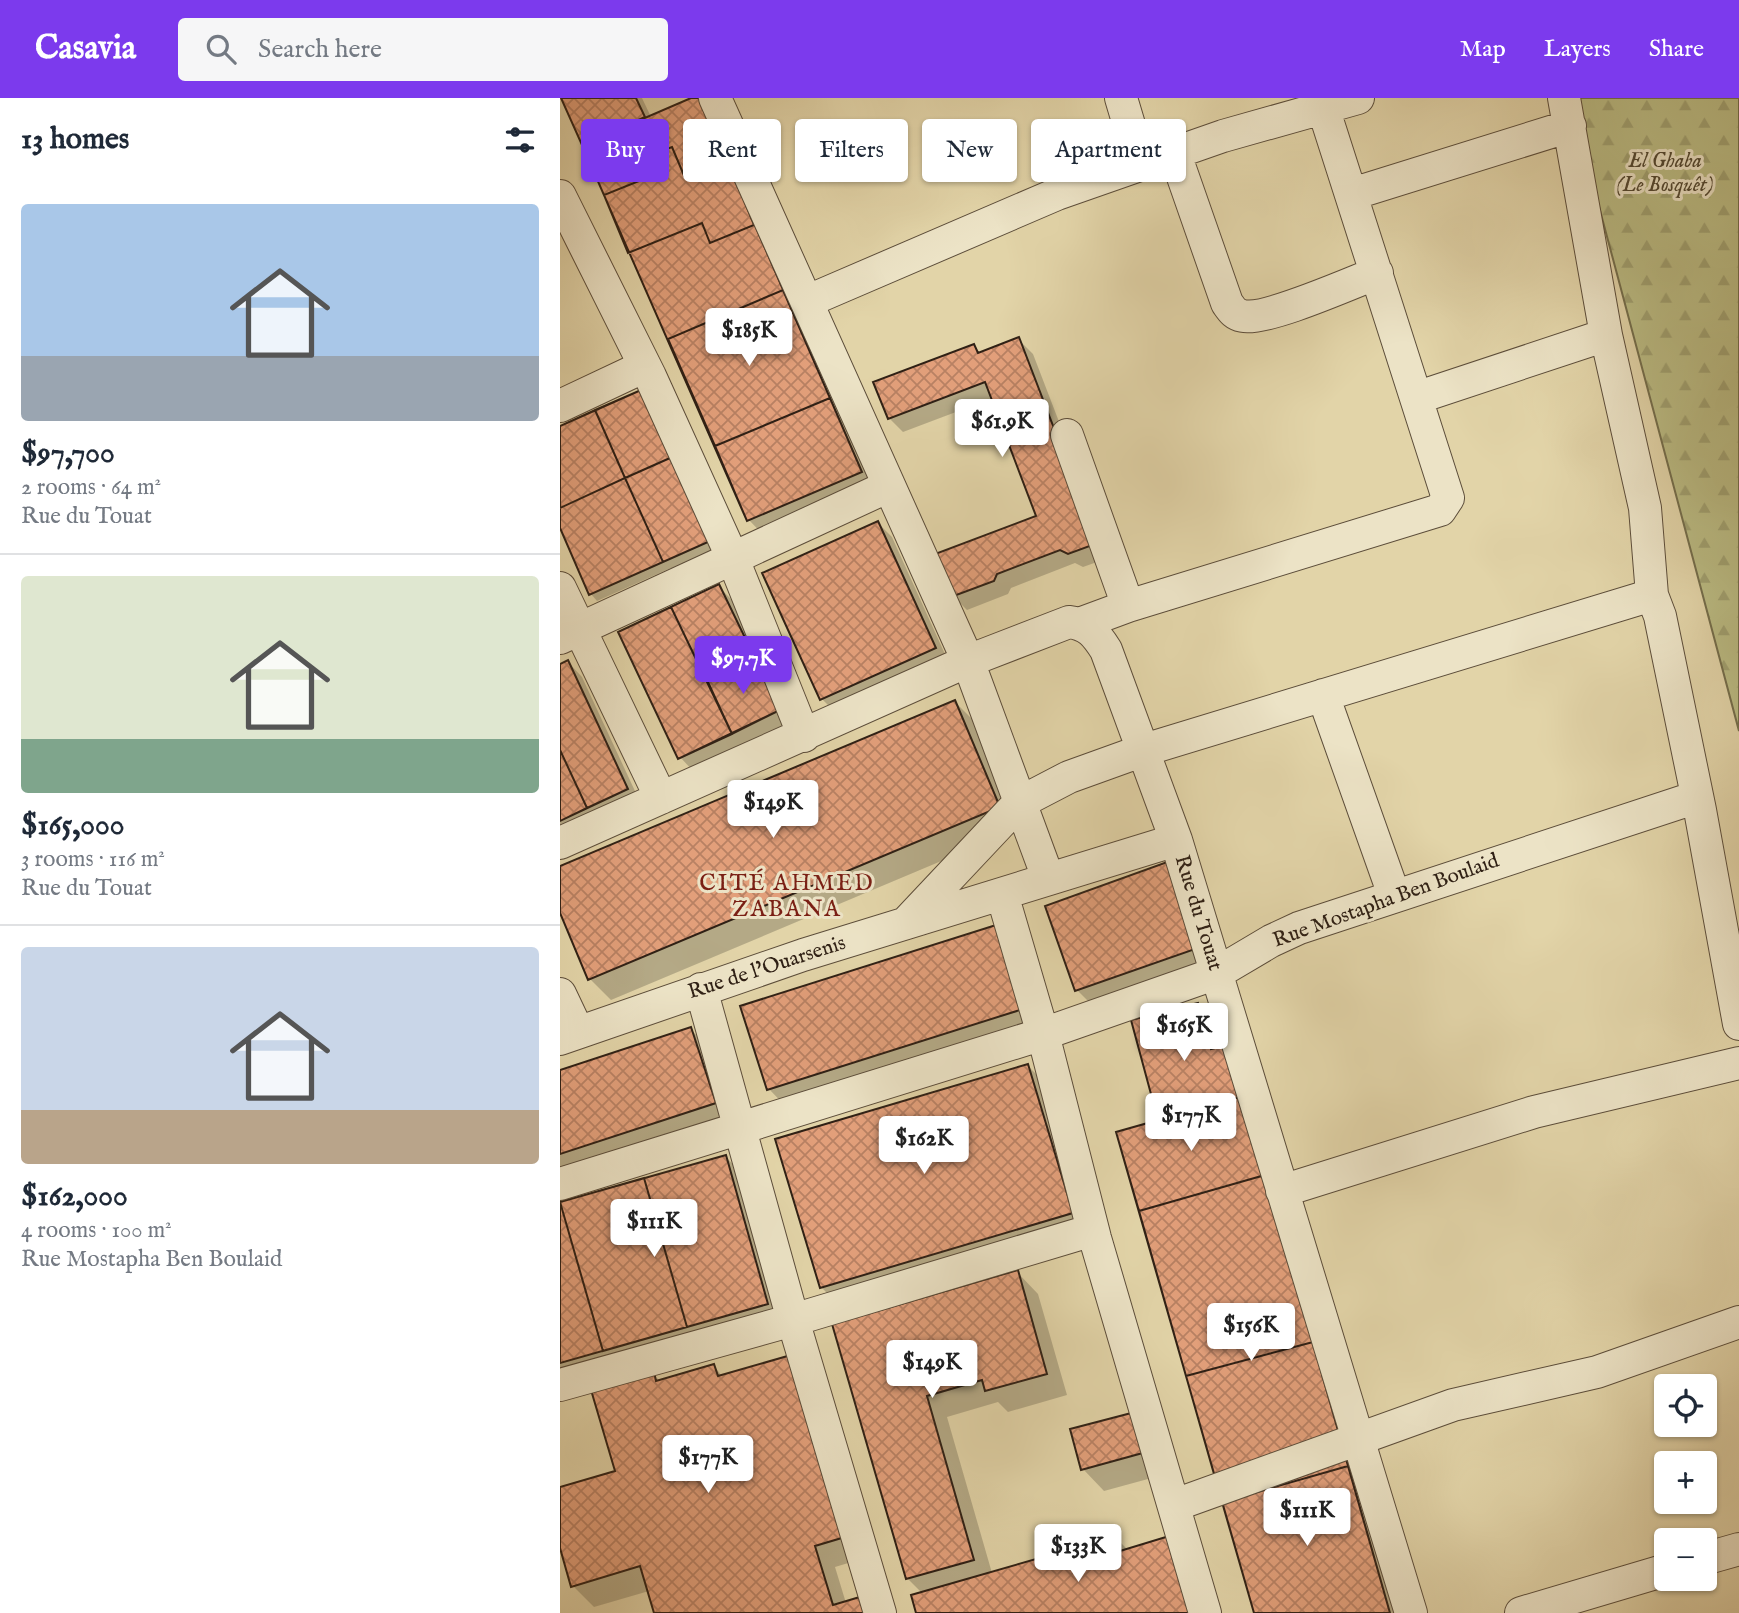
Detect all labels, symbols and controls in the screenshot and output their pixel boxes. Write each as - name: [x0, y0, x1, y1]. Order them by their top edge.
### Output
- search box: [178, 18, 668, 81]
- text: Casavia: [35, 28, 136, 70]
- icon: search: [202, 30, 240, 68]
- text: Search here: [258, 33, 382, 66]
- text: Map: [1460, 34, 1506, 65]
- text: Layers: [1544, 34, 1611, 65]
- text: Share: [1649, 34, 1704, 65]
- chip: Buy: [581, 119, 669, 182]
- chip: Rent: [683, 119, 781, 182]
- chip: Filters: [795, 119, 908, 182]
- chip: New: [922, 119, 1017, 182]
- chip: Apartment: [1031, 119, 1186, 182]
- text: 13 homes: [21, 121, 129, 159]
- icon: filters: [501, 121, 539, 159]
- park label: El Ghaba (Le Bosquêt): [1617, 148, 1713, 199]
- icon: home: [217, 250, 343, 376]
- pin: $185K: [700, 308, 798, 368]
- text: $185K: [721, 316, 777, 345]
- pin: $61.9K: [945, 400, 1059, 459]
- text: $61.9K: [971, 407, 1033, 436]
- text: $97,700: [21, 435, 115, 473]
- text: 2 rooms · 64 m²: [21, 473, 161, 502]
- text: Rue du Touat: [21, 502, 152, 531]
- icon: home: [217, 622, 343, 748]
- pin: $97.7K: [686, 636, 800, 696]
- text: $97.7K: [711, 644, 775, 673]
- pin: $149K: [724, 780, 822, 840]
- text: $149K: [743, 788, 803, 817]
- text: $165,000: [21, 807, 125, 845]
- text: 3 rooms · 116 m²: [21, 845, 165, 874]
- street label: Rue Mostapha Ben Boulaid: [1269, 847, 1503, 954]
- street label: Rue du Touat: [1168, 852, 1228, 974]
- district label: CITÉ AHMED ZABANA: [699, 868, 875, 924]
- text: Rue du Touat: [21, 874, 152, 903]
- street label: Rue de l'Ouarsenis: [685, 930, 849, 1006]
- icon: home: [217, 993, 343, 1119]
- pin: $165K: [1135, 1004, 1233, 1063]
- text: $165K: [1156, 1011, 1212, 1040]
- pin: $177K: [1142, 1094, 1240, 1153]
- text: $177K: [1161, 1101, 1221, 1130]
- pin: $162K: [875, 1116, 973, 1176]
- text: $162K: [895, 1124, 953, 1153]
- text: $162,000: [21, 1178, 128, 1216]
- pin: $111K: [605, 1200, 703, 1259]
- text: $111K: [626, 1207, 682, 1236]
- text: 4 rooms · 100 m²: [21, 1216, 172, 1245]
- text: Rue Mostapha Ben Boulaid: [21, 1245, 282, 1274]
- pin: $156K: [1202, 1304, 1300, 1363]
- text: $156K: [1223, 1311, 1279, 1340]
- pin: $149K: [883, 1340, 981, 1400]
- text: $149K: [902, 1348, 962, 1377]
- map controls: [1654, 1374, 1717, 1591]
- button: locate: [1654, 1374, 1717, 1437]
- pin: $177K: [659, 1436, 757, 1495]
- text: $177K: [678, 1443, 738, 1472]
- button: +: [1654, 1451, 1717, 1514]
- pin: $111K: [1258, 1488, 1356, 1548]
- text: $111K: [1279, 1496, 1335, 1525]
- pin: $133K: [1029, 1524, 1127, 1584]
- button: −: [1654, 1528, 1717, 1591]
- text: $133K: [1050, 1532, 1106, 1561]

